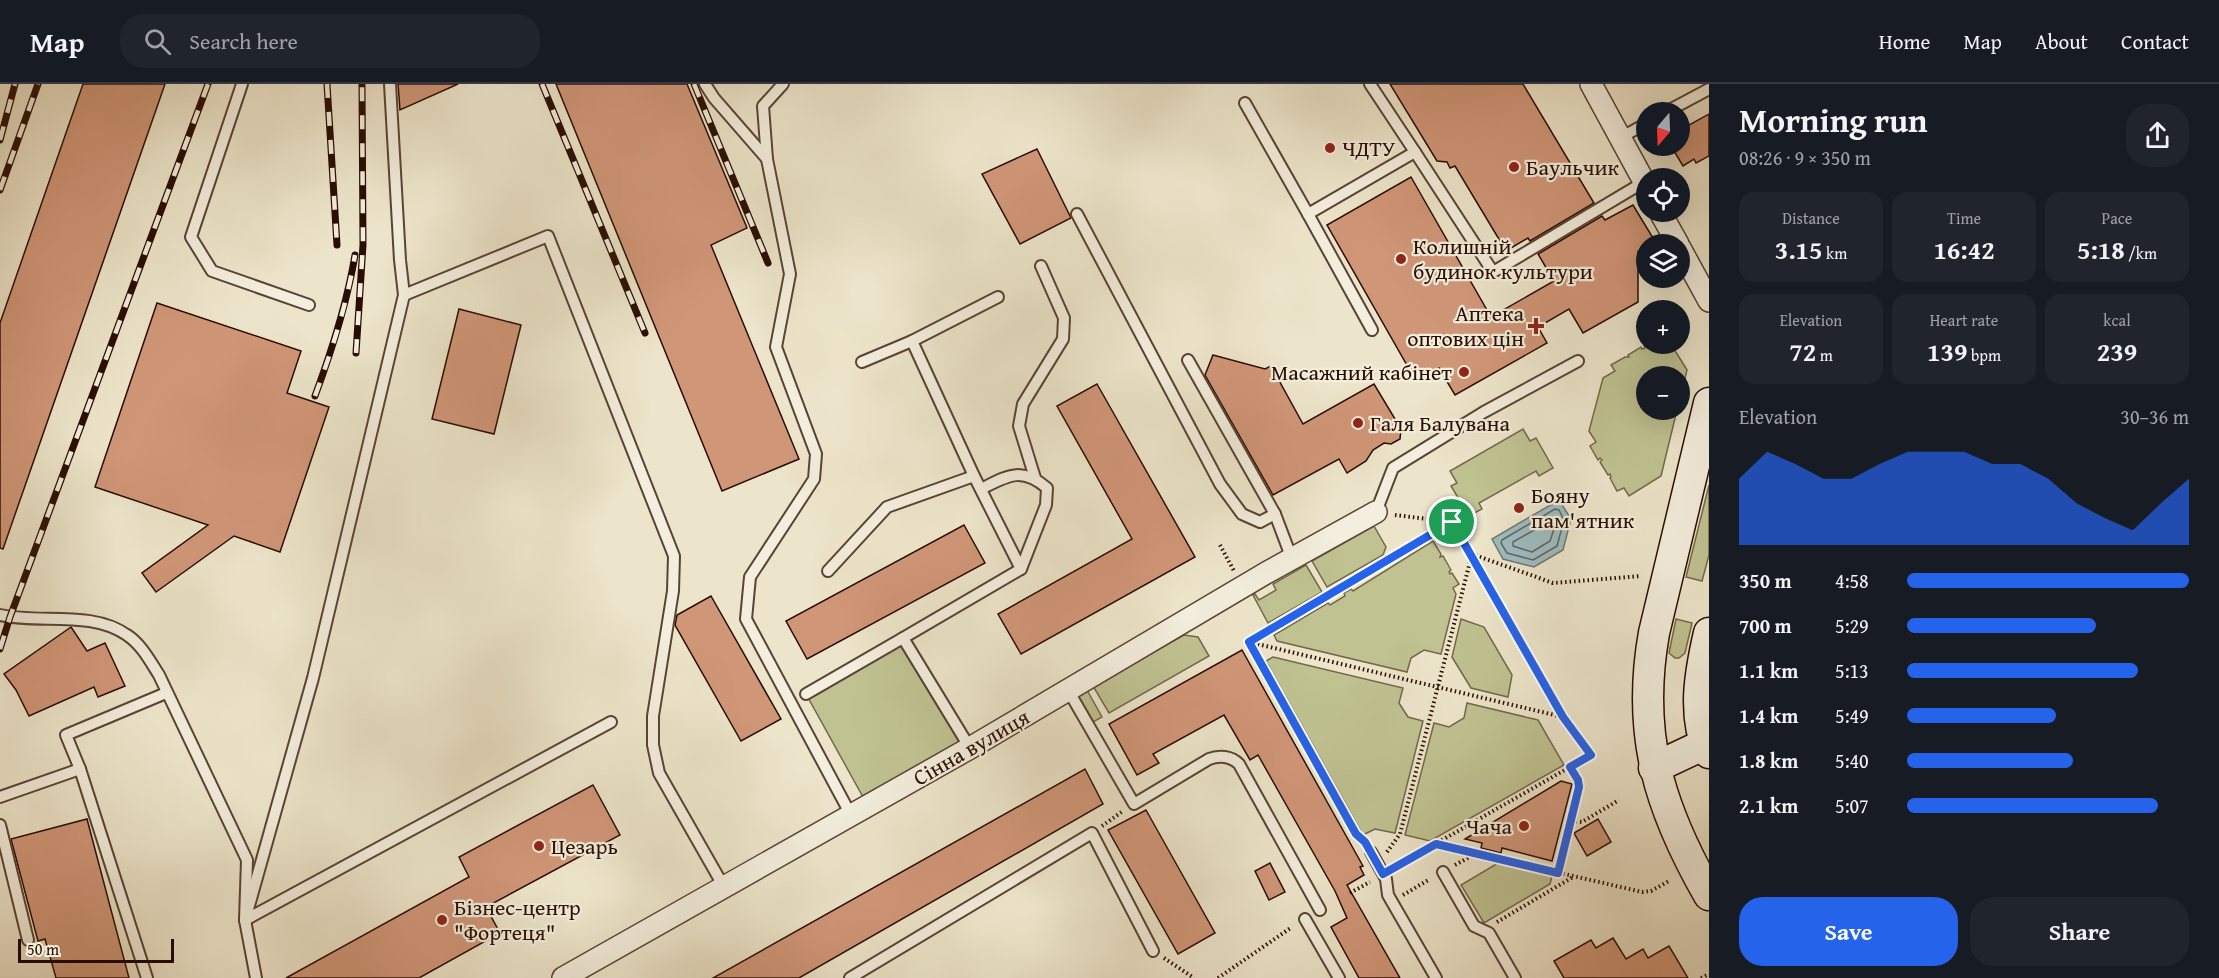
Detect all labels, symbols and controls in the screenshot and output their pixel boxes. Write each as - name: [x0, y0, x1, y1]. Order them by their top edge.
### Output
- search box: [120, 14, 540, 68]
- text: Map: [30, 21, 84, 62]
- icon: search: [141, 25, 174, 58]
- text: Search here: [189, 25, 298, 57]
- text: Home: [1879, 26, 1930, 57]
- text: Map: [1963, 26, 2002, 57]
- text: About: [2035, 26, 2088, 57]
- text: Contact: [2121, 26, 2189, 57]
- text: Morning run: [1739, 96, 1928, 144]
- north arrow: [1636, 102, 1690, 156]
- map controls: [1636, 102, 1690, 420]
- button: share: [2126, 104, 2189, 167]
- place label: ЧДТУ: [1342, 132, 1396, 164]
- marker: ЧДТУ: [1323, 141, 1337, 155]
- text: 08:26 · 9 × 350 m: [1739, 143, 1871, 172]
- place label: Баульчик: [1526, 151, 1620, 183]
- marker: Баульчик: [1507, 160, 1521, 174]
- button: locate: [1636, 168, 1690, 222]
- text: Distance: [1782, 206, 1840, 230]
- text: Time: [1947, 206, 1981, 230]
- text: Pace: [2102, 206, 2132, 230]
- place label: Колишній будинок культури: [1413, 230, 1593, 287]
- text: 3.15: [1775, 230, 1823, 269]
- text: 16:42: [1933, 230, 1995, 269]
- text: 5:18: [2077, 230, 2125, 269]
- button: layers: [1636, 234, 1690, 288]
- text: km: [1823, 241, 1847, 265]
- text: /km: [2125, 241, 2157, 265]
- marker: Колишній будинок культури: [1394, 252, 1408, 266]
- place label: Аптека оптових цін: [1407, 297, 1525, 354]
- button: +: [1636, 300, 1690, 354]
- text: Elevation: [1780, 308, 1842, 332]
- text: Heart rate: [1930, 308, 1998, 332]
- text: kcal: [2103, 308, 2131, 332]
- marker: Аптека оптових цін: [1529, 319, 1543, 333]
- text: 72: [1789, 332, 1816, 371]
- text: 139: [1927, 332, 1967, 371]
- text: 239: [2097, 332, 2137, 371]
- text: m: [1816, 343, 1833, 367]
- text: bpm: [1967, 343, 2001, 367]
- place label: Масажний кабінет: [1271, 356, 1452, 388]
- marker: Масажний кабінет: [1457, 365, 1471, 379]
- button: −: [1636, 366, 1690, 420]
- text: Elevation: [1739, 402, 1817, 431]
- text: 30–36 m: [2120, 402, 2189, 431]
- place label: Галя Балувана: [1370, 407, 1510, 439]
- marker: Галя Балувана: [1351, 416, 1365, 430]
- place label: Бояну пам'ятник: [1531, 479, 1635, 536]
- pin: [1426, 496, 1477, 547]
- marker: Бояну пам'ятник: [1512, 501, 1526, 515]
- icon: arrive: [1435, 505, 1468, 538]
- text: 350 m: [1739, 566, 1792, 595]
- text: 4:58: [1835, 566, 1869, 595]
- text: 700 m: [1739, 611, 1792, 640]
- text: 5:29: [1835, 611, 1869, 640]
- text: 1.1 km: [1739, 656, 1798, 685]
- text: 5:13: [1835, 656, 1869, 685]
- street label: Сінна вулиця: [907, 701, 1035, 793]
- text: 1.4 km: [1739, 701, 1798, 730]
- text: 5:49: [1835, 701, 1869, 730]
- text: 1.8 km: [1739, 746, 1798, 775]
- text: 5:40: [1835, 746, 1869, 775]
- text: 2.1 km: [1739, 791, 1798, 820]
- text: 5:07: [1835, 791, 1869, 820]
- place label: Чача: [1466, 810, 1513, 842]
- marker: Чача: [1517, 819, 1531, 833]
- place label: Цезарь: [551, 830, 618, 862]
- marker: Цезарь: [532, 839, 546, 853]
- place label: Бізнес-центр "Фортеця": [454, 891, 581, 948]
- button: Save: [1739, 897, 1958, 966]
- button: Share: [1970, 897, 2189, 966]
- marker: Бізнес-центр "Фортеця": [435, 913, 449, 927]
- scale bar: [18, 936, 174, 964]
- text: 50 m: [27, 937, 59, 961]

